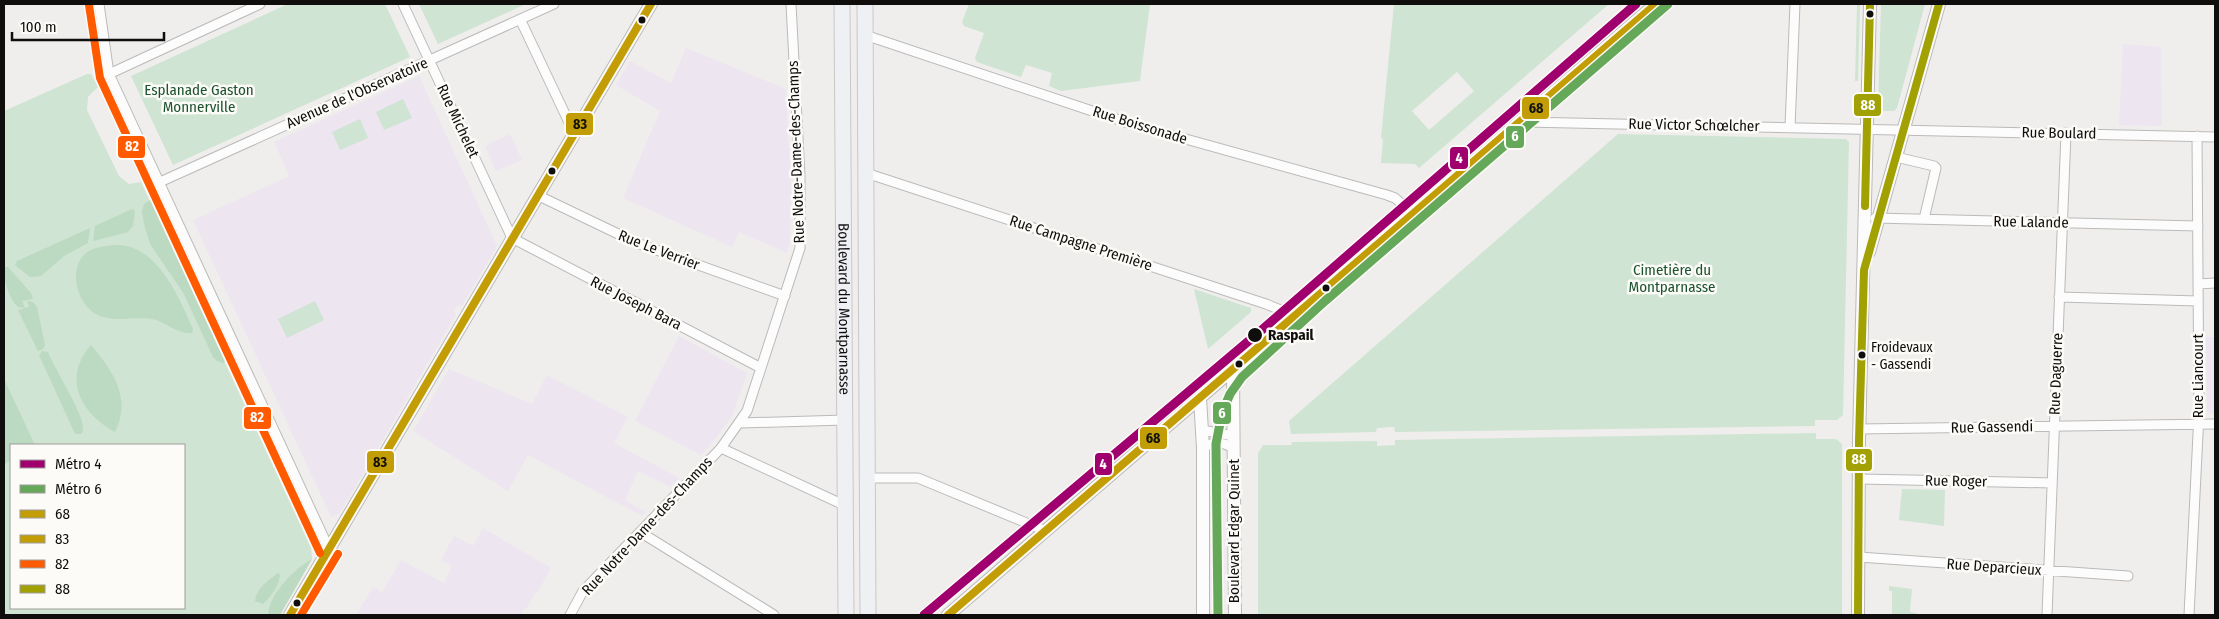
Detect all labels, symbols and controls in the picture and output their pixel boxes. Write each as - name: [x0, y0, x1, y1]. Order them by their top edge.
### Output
- unlabelled marker: [1865, 9, 1875, 19]
- scale bar: [12, 10, 165, 42]
- unlabelled marker: [637, 15, 647, 25]
- text: 100 m: [20, 18, 57, 36]
- street label: Avenue de l'Observatoire: [283, 54, 431, 132]
- street label: Rue Notre-Dame-des-Champs: [784, 60, 808, 244]
- park label: Esplanade Gaston Monnerville: [144, 81, 254, 116]
- street label: Rue Michelet: [433, 81, 483, 161]
- line badge: 88: [1853, 93, 1882, 117]
- line badge: 68: [1521, 96, 1550, 120]
- text: 88: [1861, 97, 1876, 114]
- text: 68: [1529, 100, 1544, 117]
- street label: Rue Boissonade: [1090, 102, 1190, 148]
- line badge: 83: [565, 112, 594, 136]
- street label: Rue Victor Schœlcher: [1628, 115, 1760, 135]
- text: 83: [573, 116, 587, 133]
- street label: Rue Boulard: [2021, 123, 2097, 143]
- line badge: 6: [1505, 125, 1525, 149]
- text: 6: [1511, 128, 1519, 145]
- line badge: 82: [117, 135, 146, 159]
- text: 82: [125, 138, 139, 155]
- line badge: 4: [1449, 146, 1469, 170]
- text: 4: [1455, 150, 1463, 167]
- unlabelled marker: [547, 166, 557, 176]
- street label: Rue Campagne Première: [1007, 211, 1155, 275]
- street label: Rue Lalande: [1993, 212, 2069, 232]
- street label: Boulevard du Montparnasse: [834, 223, 854, 395]
- street label: Rue Le Verrier: [616, 226, 703, 274]
- park label: Cimetière du Montparnasse: [1628, 261, 1716, 296]
- street label: Rue Joseph Bara: [587, 272, 685, 334]
- unlabelled marker: [1321, 283, 1331, 293]
- marker: Raspail: [1246, 326, 1264, 344]
- place label: Raspail: [1268, 326, 1315, 344]
- street label: Rue Daguerre: [2046, 333, 2066, 415]
- street label: Rue Liancourt: [2189, 334, 2207, 418]
- place label: Froidevaux - Gassendi: [1871, 339, 1934, 373]
- marker: Froidevaux - Gassendi: [1857, 350, 1867, 360]
- unlabelled marker: [1234, 359, 1244, 369]
- line badge: 6: [1212, 401, 1232, 425]
- text: 6: [1218, 405, 1226, 422]
- line badge: 82: [243, 406, 272, 430]
- text: 82: [250, 409, 264, 426]
- street label: Rue Gassendi: [1951, 417, 2033, 437]
- line badge: 68: [1139, 426, 1168, 450]
- text: 68: [1146, 430, 1161, 447]
- legend: [10, 444, 185, 609]
- line badge: 88: [1845, 448, 1873, 472]
- line badge: 83: [366, 450, 395, 474]
- text: 88: [1852, 451, 1867, 468]
- line badge: 4: [1094, 452, 1113, 476]
- street label: Rue Notre-Dame-des-Champs: [578, 453, 716, 599]
- text: 83: [373, 454, 387, 471]
- text: Métro 4: [55, 455, 101, 473]
- text: 4: [1099, 456, 1107, 473]
- street label: Boulevard Edgar Quinet: [1225, 459, 1243, 603]
- street label: Rue Roger: [1925, 471, 1988, 491]
- text: Métro 6: [55, 480, 102, 498]
- text: 68: [55, 505, 70, 523]
- text: 83: [55, 530, 70, 548]
- text: 82: [55, 555, 69, 573]
- street label: Rue Deparcieux: [1946, 555, 2042, 579]
- text: 88: [55, 580, 70, 598]
- unlabelled marker: [292, 598, 302, 608]

